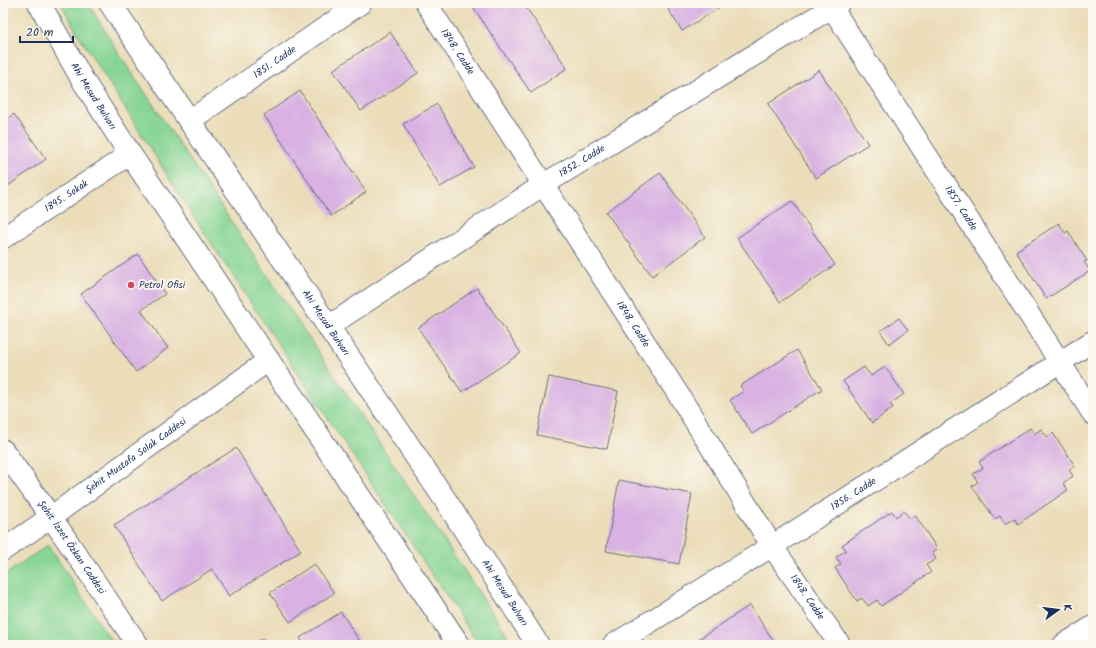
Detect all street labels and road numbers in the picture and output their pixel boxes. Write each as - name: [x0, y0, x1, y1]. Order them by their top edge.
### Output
- street label: 1848. Cadde: [437, 25, 479, 78]
- street label: 1851. Cadde: [250, 41, 300, 83]
- street label: Ahi Mesud Bulvarı: [66, 60, 121, 133]
- street label: 1852. Cadde: [556, 140, 609, 181]
- street label: 1895. Sokak: [41, 176, 92, 216]
- street label: 1857. Cadde: [940, 183, 982, 234]
- street label: Ahi Mesud Bulvarı: [298, 287, 354, 360]
- street label: 1848. Cadde: [612, 298, 654, 351]
- street label: Şehit Mustafa Solak Caddesi: [82, 414, 190, 498]
- street label: 1856. Cadde: [827, 473, 880, 515]
- street label: Şehit İzzet Özkan Caddesi: [33, 497, 110, 598]
- street label: Ahi Mesud Bulvarı: [477, 556, 532, 630]
- street label: 1848. Cadde: [786, 571, 829, 624]

